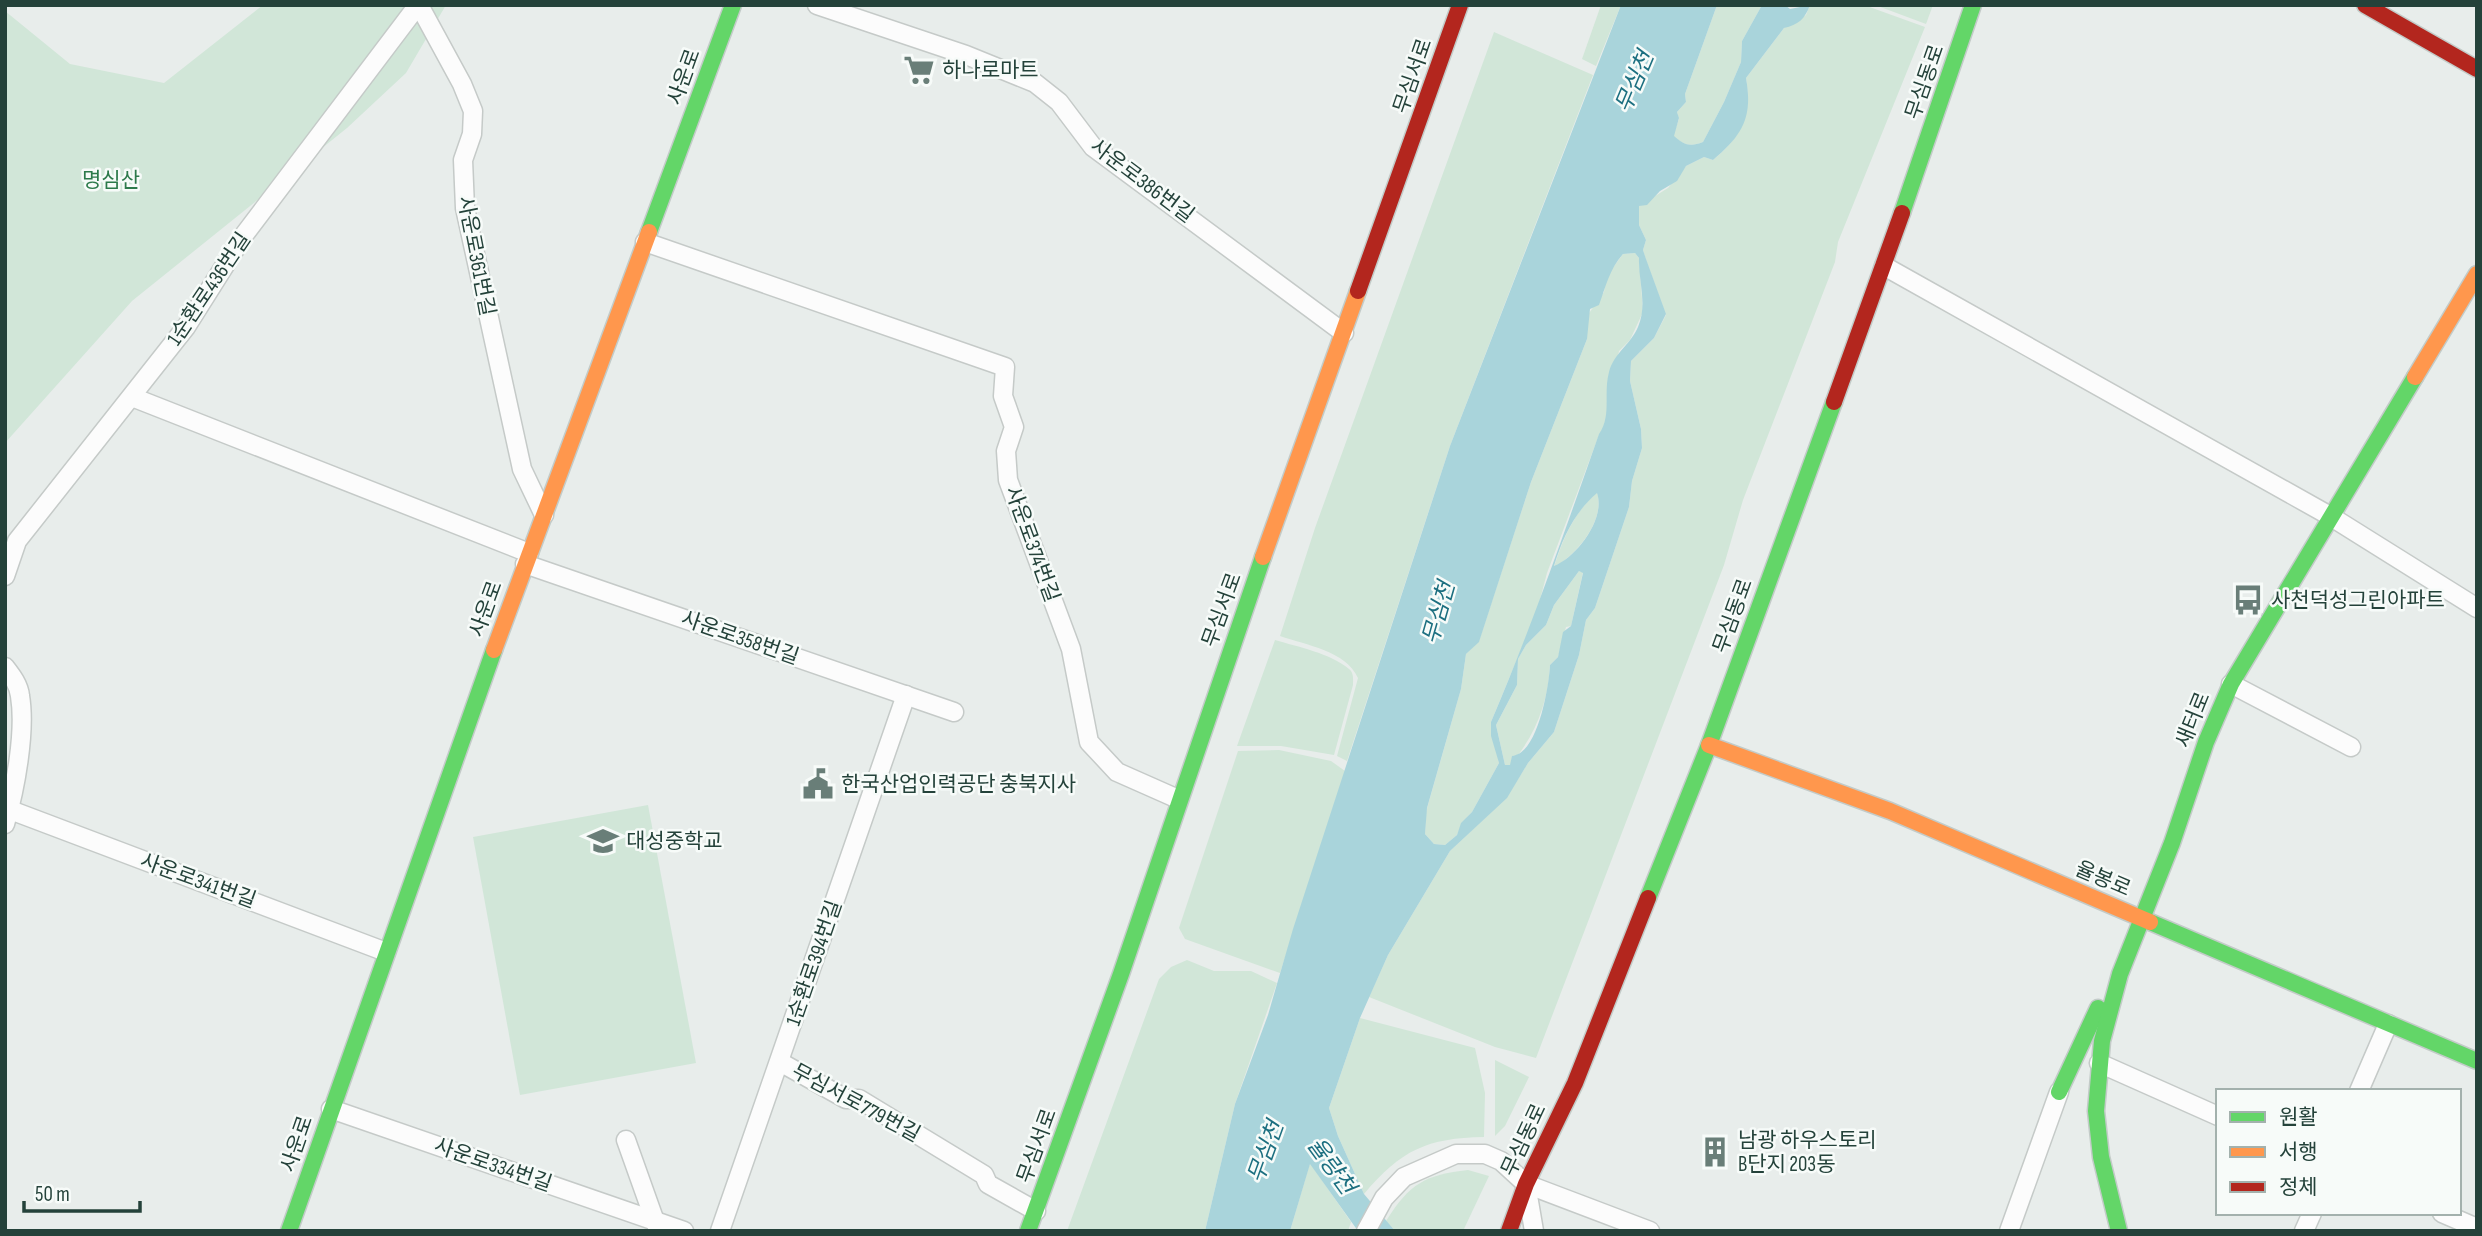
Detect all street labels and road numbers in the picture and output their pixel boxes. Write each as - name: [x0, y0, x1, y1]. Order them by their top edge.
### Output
- street label: 무심서로: [1389, 35, 1437, 117]
- street label: 무심동로: [1901, 41, 1949, 123]
- street label: 사운로: [662, 45, 706, 109]
- street label: 사운로386번길: [1085, 134, 1199, 228]
- street label: 사운로361번길: [452, 194, 500, 318]
- street label: 1순환로436번길: [162, 228, 256, 350]
- street label: 사운로374번길: [999, 483, 1065, 605]
- street label: 무심서로: [1197, 569, 1247, 651]
- street label: 무심동로: [1708, 575, 1758, 657]
- street label: 사운로: [464, 577, 508, 641]
- street label: 사운로358번길: [678, 606, 802, 670]
- street label: 새터로: [2171, 688, 2215, 752]
- street label: 사운로341번길: [137, 848, 259, 914]
- street label: 율봉로: [2071, 856, 2135, 902]
- street label: 1순환로394번길: [781, 897, 847, 1029]
- street label: 무심서로779번길: [787, 1059, 925, 1147]
- street label: 무심동로: [1496, 1100, 1552, 1180]
- street label: 무심서로: [1012, 1105, 1062, 1187]
- street label: 사운로: [276, 1113, 318, 1175]
- street label: 사운로334번길: [431, 1133, 555, 1197]

